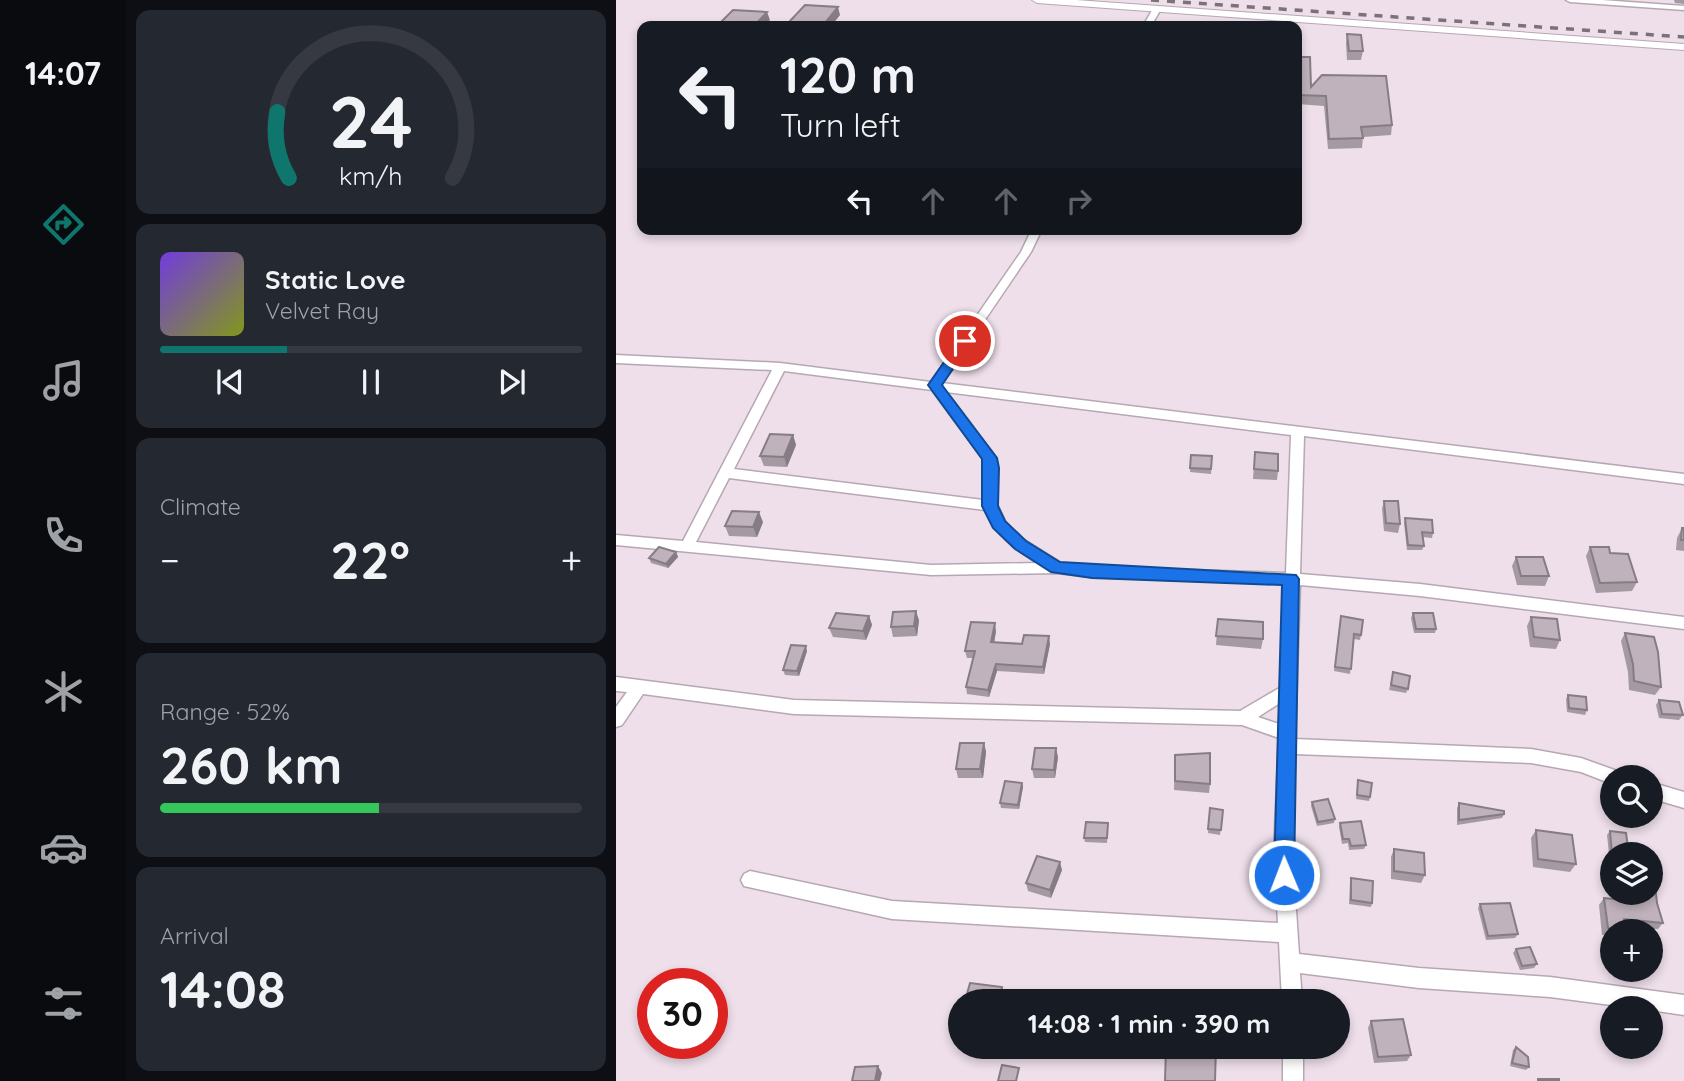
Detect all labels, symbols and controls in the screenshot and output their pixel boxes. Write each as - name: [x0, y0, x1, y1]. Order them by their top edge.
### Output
- text: 120 m: [780, 44, 916, 105]
- icon: left: [665, 49, 756, 140]
- text: 14:07: [25, 53, 101, 93]
- text: 24: [329, 75, 413, 166]
- text: Turn left: [780, 105, 901, 145]
- text: km/h: [339, 160, 403, 191]
- icon: left: [841, 182, 879, 220]
- icon: ahead: [914, 182, 952, 220]
- icon: ahead: [987, 182, 1025, 220]
- icon: right: [1060, 182, 1098, 220]
- icon: directions: [39, 200, 88, 249]
- text: Static Love: [265, 263, 406, 296]
- text: Velvet Ray: [265, 296, 379, 325]
- pin: [935, 311, 995, 371]
- icon: arrive: [946, 322, 984, 360]
- icon: music: [39, 356, 88, 405]
- icon: previous: [211, 363, 249, 401]
- icon: pause: [352, 363, 390, 401]
- icon: next: [493, 363, 531, 401]
- text: Climate: [160, 492, 241, 521]
- icon: phone: [39, 511, 88, 560]
- text: 22°: [330, 527, 410, 592]
- text: −: [160, 536, 180, 584]
- text: +: [561, 536, 582, 584]
- icon: climate: [39, 667, 88, 716]
- text: Range · 52%: [160, 697, 290, 726]
- text: 260 km: [160, 732, 342, 797]
- map controls: [1600, 765, 1663, 1059]
- button: search: [1600, 765, 1663, 828]
- icon: car: [39, 823, 88, 872]
- position arrow: [1247, 838, 1321, 912]
- button: layers: [1600, 842, 1663, 905]
- button: +: [1600, 919, 1663, 982]
- text: Arrival: [160, 921, 229, 950]
- text: 14:08: [160, 956, 285, 1021]
- speed limit sign: 30: [637, 968, 728, 1059]
- icon: filters: [39, 979, 88, 1028]
- button: −: [1600, 996, 1663, 1059]
- text: 14:08 · 1 min · 390 m: [1028, 1007, 1270, 1040]

